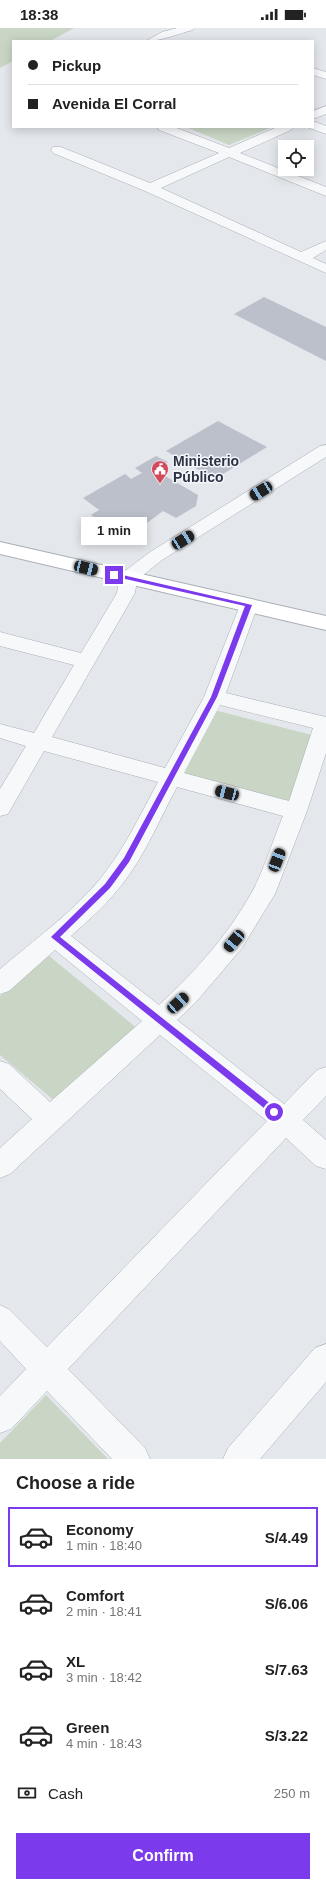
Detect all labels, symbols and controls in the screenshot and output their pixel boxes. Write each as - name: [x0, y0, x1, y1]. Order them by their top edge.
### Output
- text: 18:38: [20, 6, 58, 23]
- text: Pickup: [52, 57, 101, 74]
- text: Avenida El Corral: [52, 95, 176, 112]
- map controls: [278, 140, 314, 176]
- button: locate: [278, 140, 314, 176]
- place label: Ministerio Público: [173, 453, 239, 485]
- public building icon: Ministerio Público: [150, 459, 170, 484]
- car: [248, 480, 274, 502]
- callout: 1 min: [81, 517, 147, 545]
- text: 1 min: [97, 523, 131, 538]
- car: [170, 529, 196, 551]
- car: [73, 559, 99, 577]
- route end: [105, 566, 123, 584]
- car: [214, 784, 240, 802]
- car: [267, 847, 287, 873]
- car: [222, 928, 246, 954]
- car: [165, 991, 191, 1015]
- route start: [265, 1103, 283, 1121]
- text: Choose a ride: [16, 1473, 135, 1493]
- icon: car: [18, 1519, 54, 1555]
- text: Economy: [66, 1521, 134, 1538]
- text: S/4.49: [265, 1529, 308, 1546]
- text: 1 min · 18:40: [66, 1538, 142, 1553]
- icon: car: [18, 1585, 54, 1621]
- text: Comfort: [66, 1587, 124, 1604]
- text: S/6.06: [265, 1595, 308, 1612]
- text: 2 min · 18:41: [66, 1604, 142, 1619]
- icon: car: [18, 1651, 54, 1687]
- text: XL: [66, 1653, 85, 1670]
- text: S/7.63: [265, 1661, 308, 1678]
- text: 3 min · 18:42: [66, 1670, 142, 1685]
- icon: car: [18, 1717, 54, 1753]
- text: Green: [66, 1719, 109, 1736]
- text: S/3.22: [265, 1727, 308, 1744]
- text: 4 min · 18:43: [66, 1736, 142, 1751]
- icon: cash: [16, 1782, 38, 1804]
- text: Cash: [48, 1785, 83, 1802]
- text: 250 m: [274, 1786, 310, 1801]
- button: Confirm: [16, 1833, 310, 1879]

